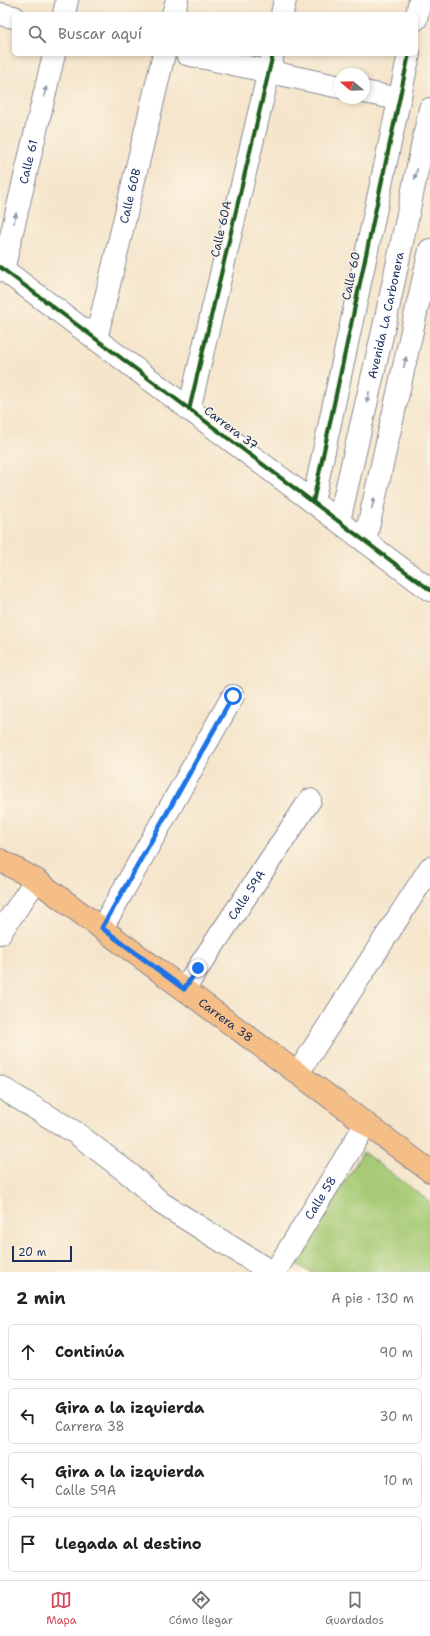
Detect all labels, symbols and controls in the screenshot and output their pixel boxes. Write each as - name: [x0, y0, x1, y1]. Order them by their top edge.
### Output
- search box: [12, 12, 418, 56]
- icon: search: [26, 23, 48, 45]
- text: Buscar aquí: [58, 24, 142, 44]
- north arrow: [334, 68, 370, 104]
- one-way arrow: [43, 86, 49, 98]
- street label: Calle 61: [16, 138, 41, 186]
- street label: Calle 60B: [116, 167, 144, 225]
- one-way arrow: [413, 168, 419, 180]
- street label: Calle 60A: [207, 199, 235, 259]
- one-way arrow: [13, 212, 19, 224]
- street label: Calle 60: [338, 250, 364, 302]
- street label: Avenida La Carbonera: [364, 250, 408, 380]
- one-way arrow: [402, 356, 408, 368]
- one-way arrow: [364, 391, 370, 403]
- street label: Carrera 37: [201, 402, 261, 454]
- one-way arrow: [371, 497, 377, 509]
- route start: [224, 687, 242, 705]
- street label: Calle 59A: [224, 867, 269, 923]
- route end: [189, 959, 207, 977]
- street label: Carrera 38: [195, 995, 256, 1046]
- street label: Calle 58: [301, 1173, 340, 1223]
- scale bar: [12, 1244, 72, 1263]
- text: 20 m: [18, 1245, 46, 1260]
- text: 2 min: [16, 1287, 66, 1309]
- text: A pie · 130 m: [331, 1290, 414, 1307]
- icon: ahead: [17, 1341, 39, 1363]
- text: Continúa: [55, 1342, 124, 1362]
- text: 90 m: [379, 1344, 413, 1361]
- text: Gira a la izquierda: [55, 1398, 204, 1418]
- icon: left: [17, 1405, 39, 1427]
- text: 30 m: [379, 1408, 413, 1425]
- text: Carrera 38: [55, 1418, 125, 1435]
- text: Gira a la izquierda: [55, 1462, 204, 1482]
- icon: left: [17, 1469, 39, 1491]
- text: 10 m: [383, 1472, 413, 1489]
- text: Calle 59A: [55, 1482, 116, 1499]
- icon: arrive: [17, 1533, 39, 1555]
- text: Llegada al destino: [55, 1534, 202, 1554]
- tab: Mapa: [46, 1589, 77, 1628]
- tab: Cómo llegar: [169, 1589, 233, 1628]
- tab: Guardados: [325, 1589, 384, 1628]

